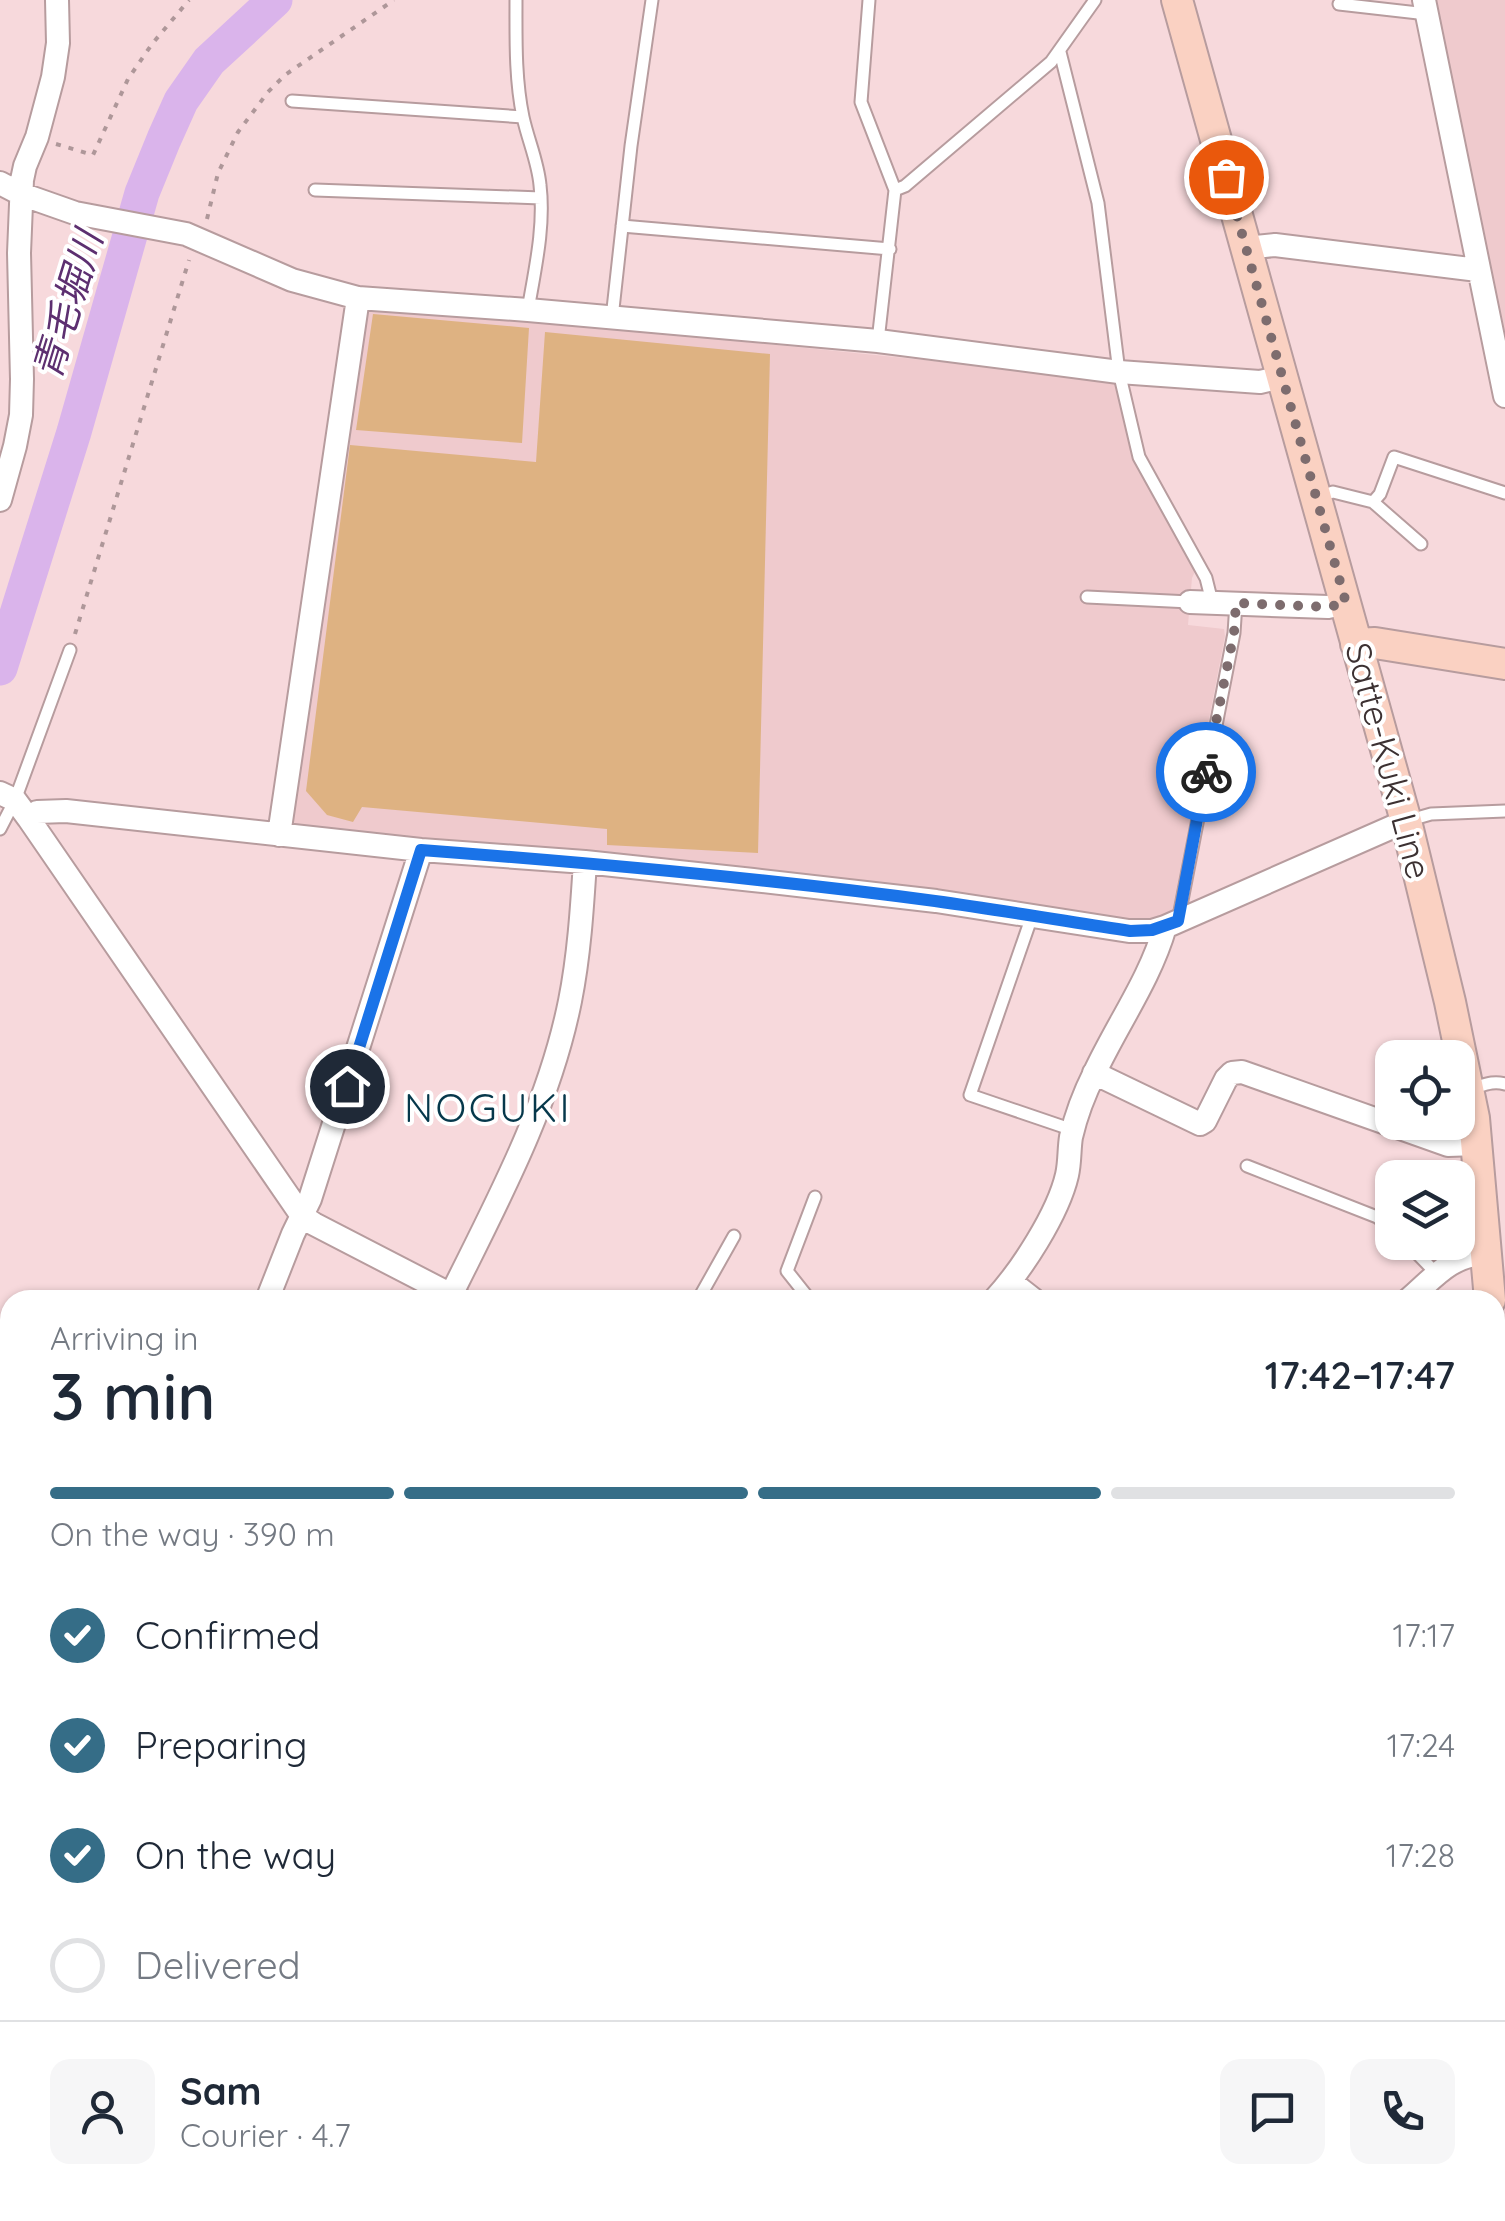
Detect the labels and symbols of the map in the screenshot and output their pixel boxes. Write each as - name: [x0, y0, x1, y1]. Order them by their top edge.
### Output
- pin: [1184, 135, 1269, 220]
- water label: 青毛堀川: [22, 221, 113, 384]
- street label: Satte-Kuki Line: [1336, 638, 1442, 884]
- courier: [1156, 722, 1256, 822]
- pin: [305, 1044, 390, 1129]
- district label: NOGUKI: [404, 1082, 572, 1132]

